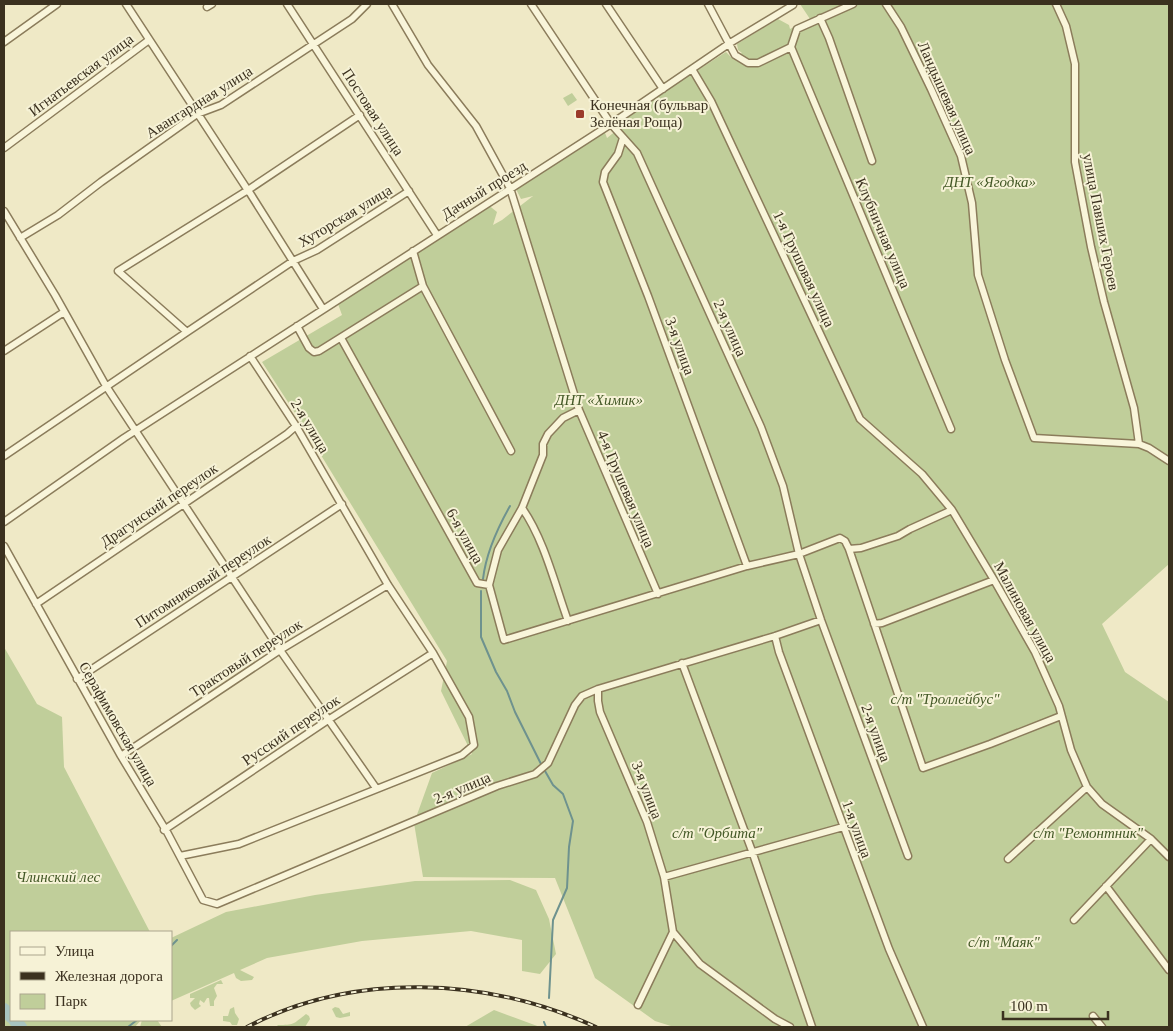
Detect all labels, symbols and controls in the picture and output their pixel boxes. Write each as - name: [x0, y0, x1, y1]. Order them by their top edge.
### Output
- street label: Игнатьевская улица: [26, 30, 137, 119]
- street label: Ландышевая улица: [915, 39, 979, 157]
- street label: Авангардная улица: [143, 63, 255, 141]
- street label: Постовая улица: [339, 66, 407, 159]
- place label: Конечная (бульвар Зелёная Роща): [590, 97, 708, 131]
- marker: Конечная (бульвар Зелёная Роща): [574, 108, 586, 120]
- street label: улица Павших Героев: [1080, 152, 1122, 292]
- street label: Дачный проезд: [439, 157, 530, 223]
- park label: ДНТ «Ягодка»: [942, 174, 1036, 190]
- street label: Клубничная улица: [853, 175, 914, 291]
- street label: Хуторская улица: [295, 182, 395, 250]
- street label: 1-я Грушовая улица: [770, 209, 838, 330]
- street label: 2-я улица: [710, 297, 750, 359]
- street label: 3-я улица: [662, 315, 698, 377]
- park label: ДНТ «Химик»: [553, 392, 643, 408]
- street label: 2-я улица: [288, 396, 333, 456]
- street label: 4-я Грушевая улица: [594, 428, 658, 550]
- street label: Драгунский переулок: [98, 460, 221, 550]
- street label: 6-я улица: [443, 506, 487, 566]
- street label: Питомниковый переулок: [132, 531, 274, 631]
- street label: Малиновая улица: [991, 559, 1059, 665]
- street label: Трактовый переулок: [187, 615, 306, 700]
- street label: Серафимовская улица: [76, 659, 160, 789]
- street label: Русский переулок: [239, 691, 343, 768]
- park label: с/т "Троллейбус": [891, 691, 1000, 707]
- street label: 2-я улица: [858, 702, 894, 764]
- street label: 3-я улица: [629, 759, 665, 821]
- street label: 2-я улица: [431, 769, 493, 807]
- street label: 1-я улица: [839, 798, 875, 860]
- park label: с/т "Орбита": [672, 825, 763, 841]
- park label: с/т "Ремонтник": [1033, 825, 1144, 841]
- park label: Члинский лес: [16, 869, 100, 885]
- legend: [10, 931, 172, 1021]
- park label: с/т "Маяк": [968, 934, 1041, 950]
- text: Улица: [55, 943, 94, 959]
- text: Железная дорога: [55, 968, 163, 984]
- scale bar: [1003, 988, 1108, 1020]
- text: Парк: [55, 993, 88, 1009]
- text: 100 m: [1010, 998, 1048, 1014]

